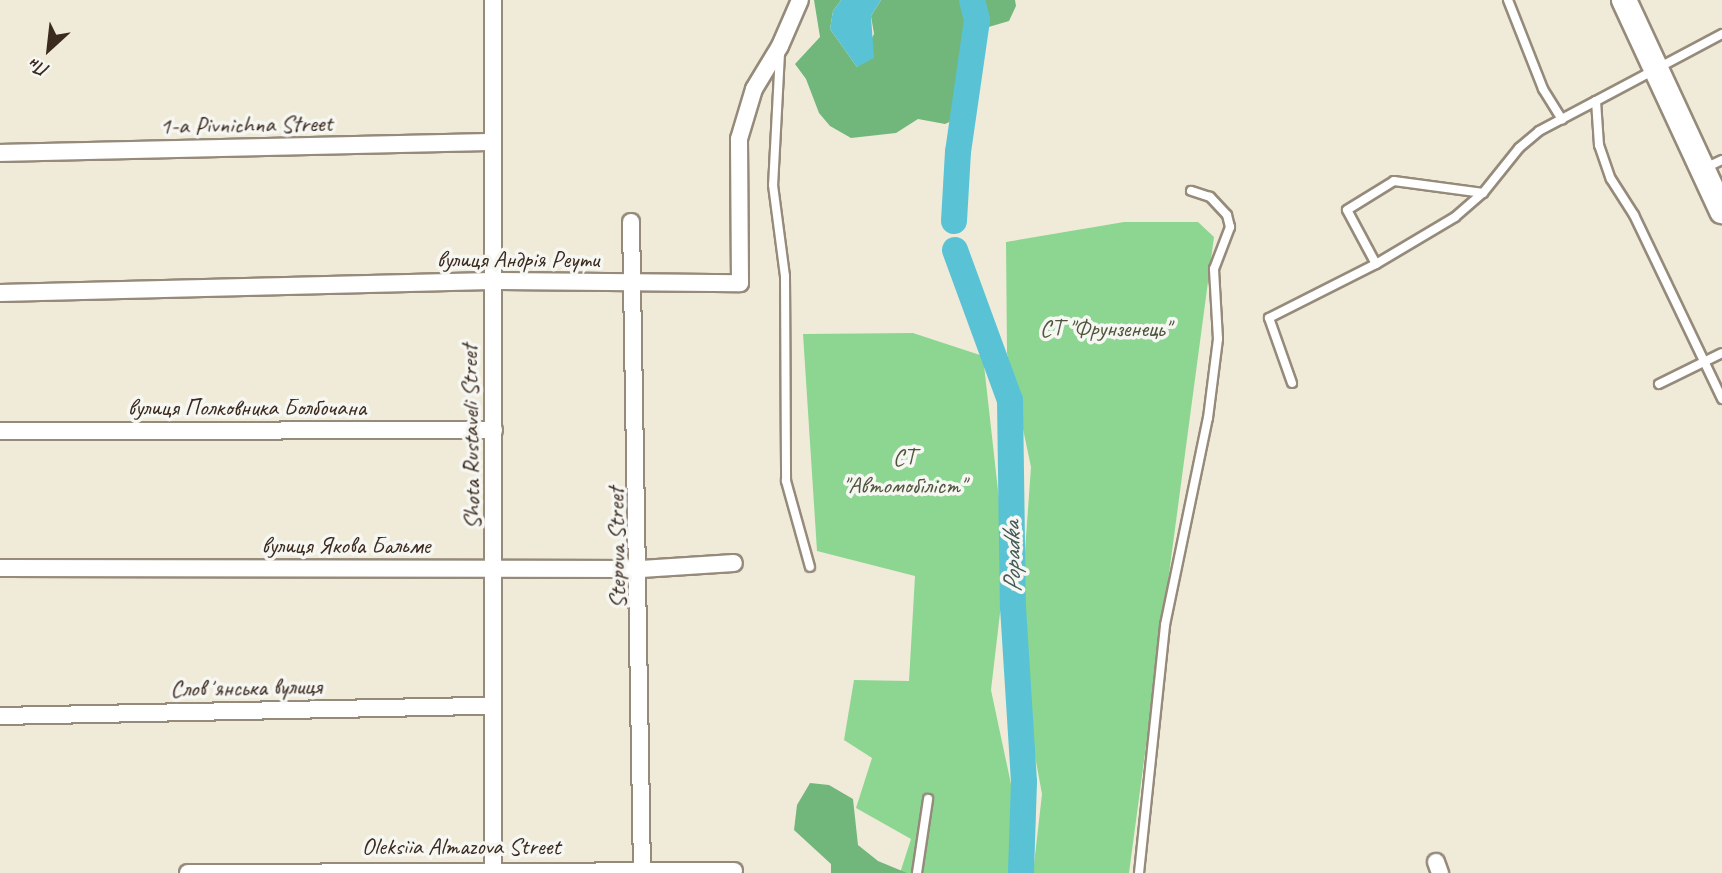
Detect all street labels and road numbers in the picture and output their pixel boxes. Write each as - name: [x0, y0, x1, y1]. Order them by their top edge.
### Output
- street label: 1-a Pivnichna Street: [159, 109, 333, 141]
- street label: вулиця Андрія Реути: [437, 246, 599, 274]
- street label: Shota Rustaveli Street: [455, 345, 487, 529]
- street label: вулиця Полковника Болбочана: [128, 394, 366, 422]
- street label: Stepova Street: [602, 487, 632, 609]
- street label: вулиця Якова Бальме: [262, 532, 430, 560]
- street label: Словʼянська вулиця: [169, 672, 323, 704]
- street label: Oleksiia Almazova Street: [361, 833, 561, 861]

